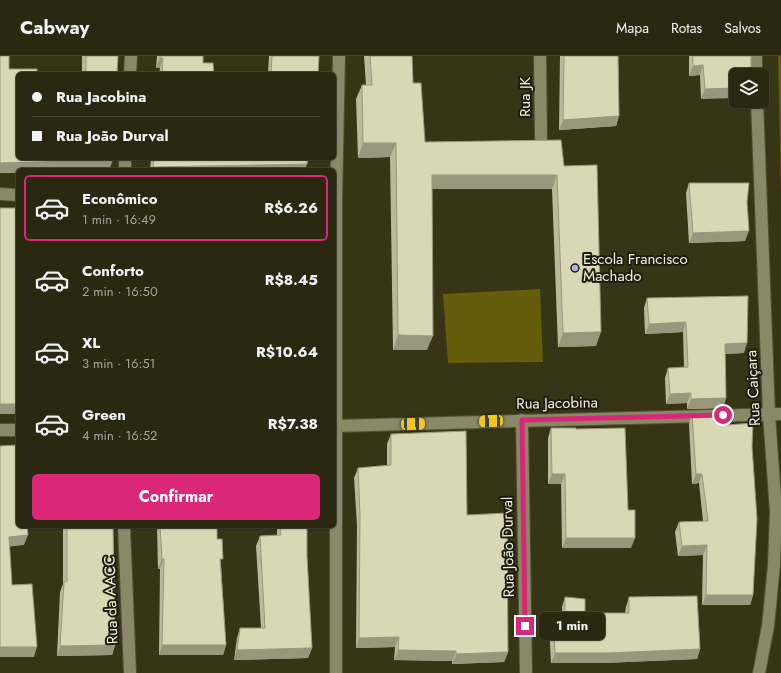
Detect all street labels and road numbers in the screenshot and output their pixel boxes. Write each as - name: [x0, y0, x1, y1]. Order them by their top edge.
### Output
- street label: Rua JK: [514, 76, 536, 117]
- street label: Rua Caiçara: [740, 349, 766, 427]
- street label: Rua Jacobina: [516, 391, 598, 415]
- street label: Rua João Durval: [496, 496, 520, 598]
- street label: Rua da AACC: [98, 555, 124, 645]

